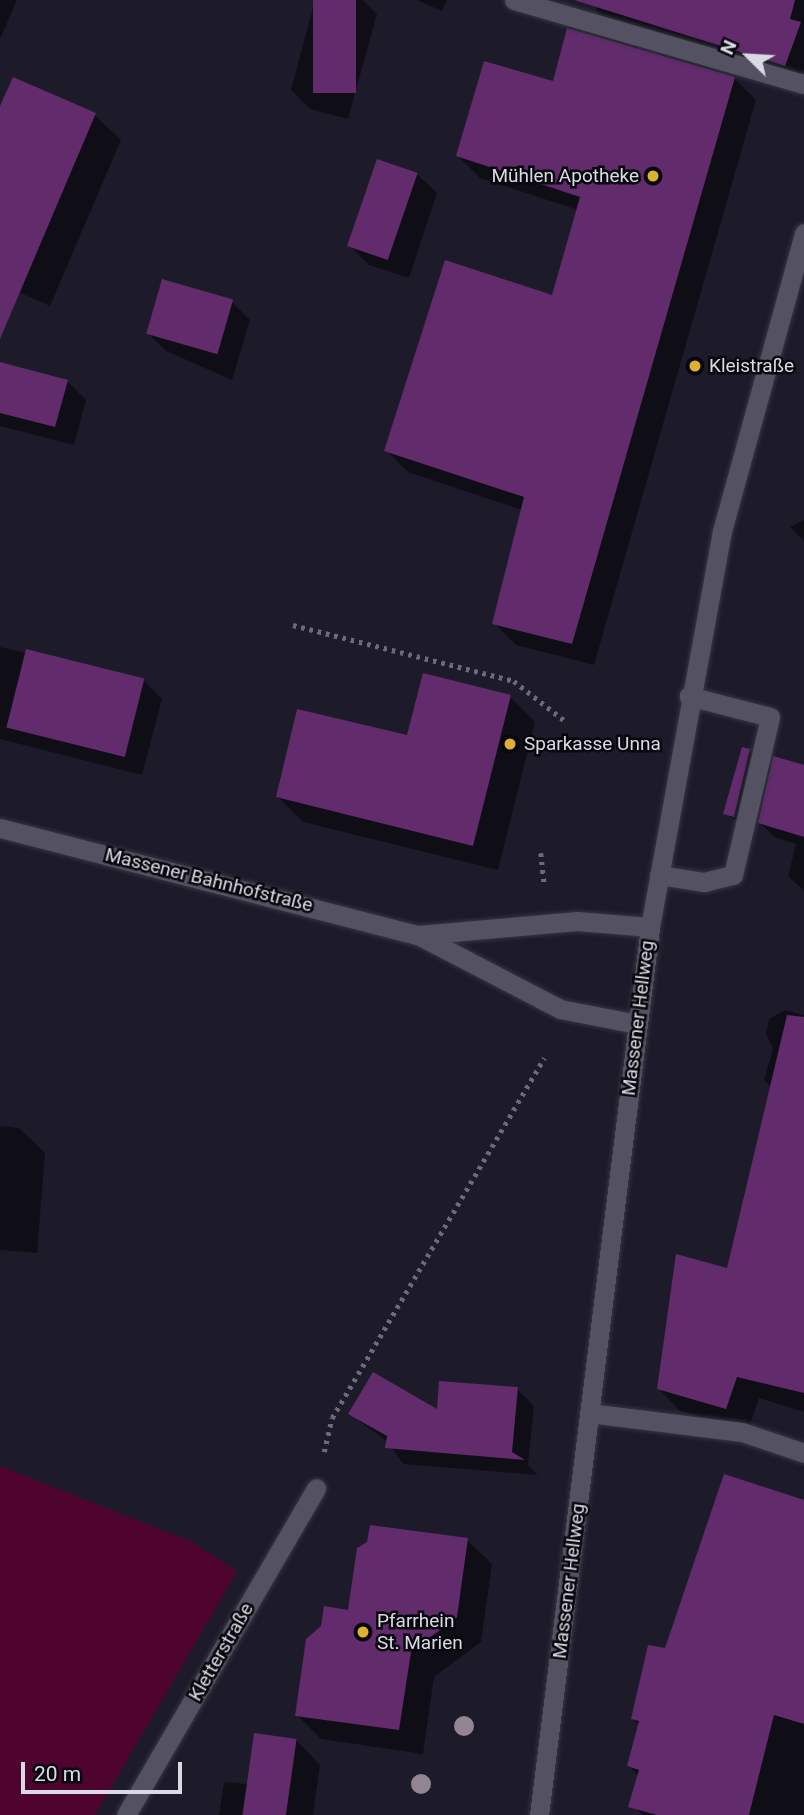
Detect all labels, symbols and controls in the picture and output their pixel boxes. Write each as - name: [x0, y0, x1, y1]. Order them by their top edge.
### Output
- north arrow: [713, 21, 783, 91]
- text: N: [715, 36, 742, 58]
- place label: Mühlen Apotheke: [491, 165, 639, 187]
- marker: Mühlen Apotheke: [645, 168, 661, 184]
- place label: Kleistraße: [709, 355, 794, 377]
- marker: Kleistraße: [687, 358, 703, 374]
- place label: Sparkasse Unna: [524, 733, 661, 755]
- marker: Sparkasse Unna: [502, 736, 518, 752]
- street label: Massener Bahnhofstraße: [103, 843, 315, 917]
- street label: Massener Hellweg: [617, 939, 659, 1097]
- street label: Massener Hellweg: [548, 1502, 590, 1660]
- street label: Kletterstraße: [184, 1599, 258, 1705]
- place label: Pfarrhein St. Marien: [377, 1610, 463, 1654]
- marker: Pfarrhein St. Marien: [355, 1624, 371, 1640]
- scale bar: [24, 1748, 186, 1792]
- text: 20 m: [34, 1762, 81, 1786]

